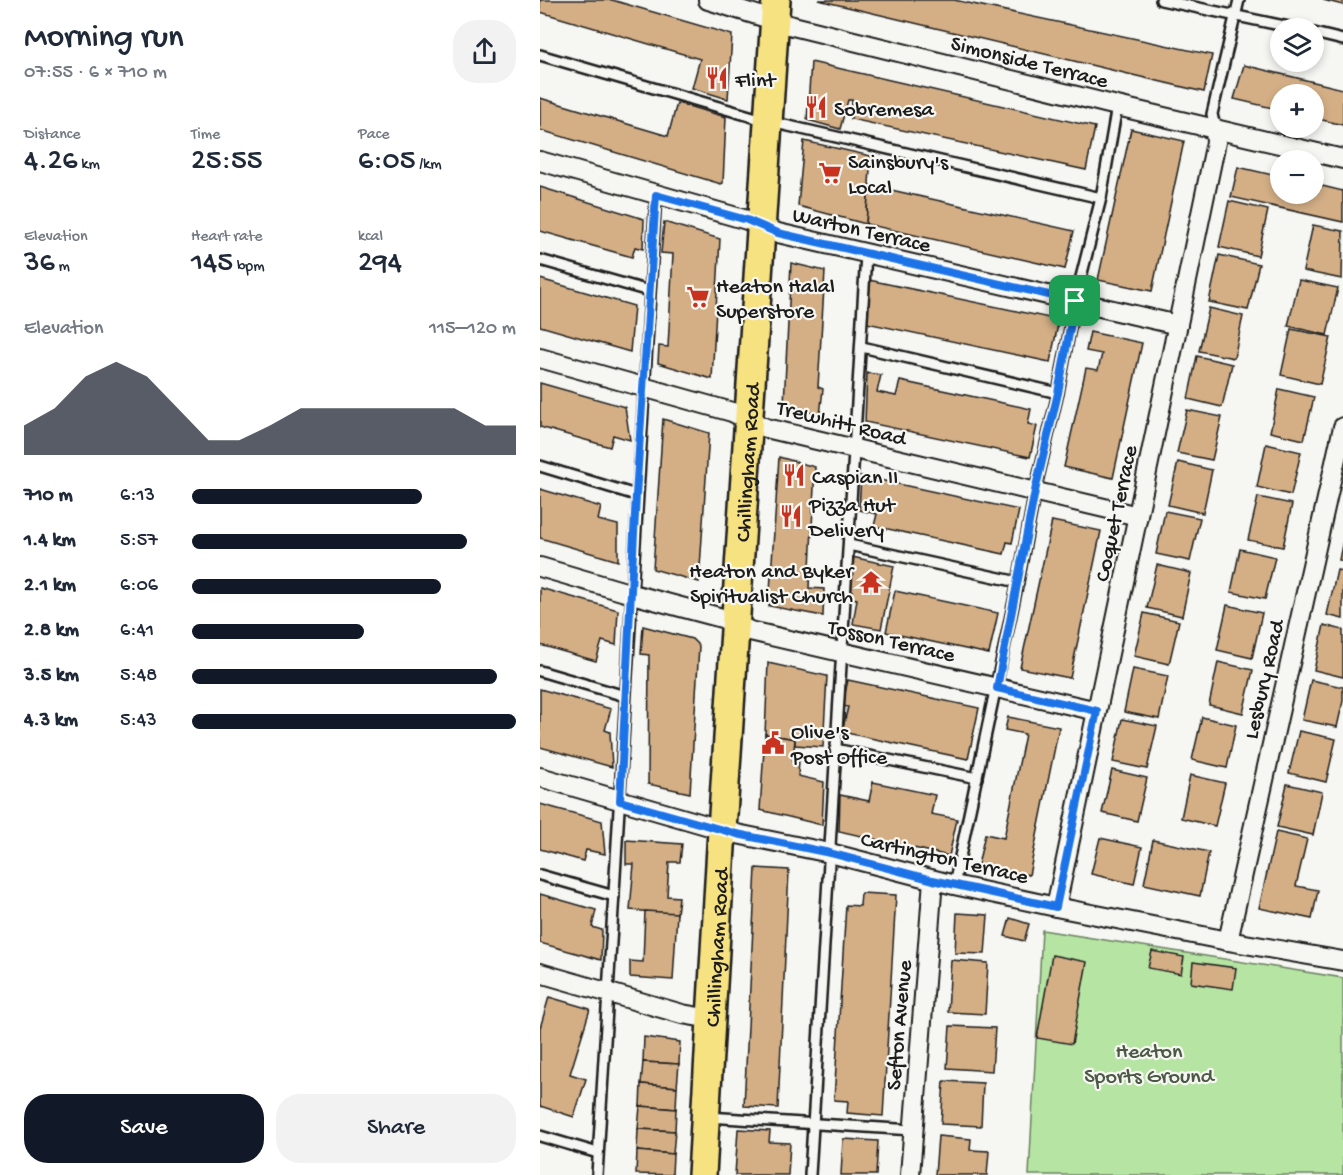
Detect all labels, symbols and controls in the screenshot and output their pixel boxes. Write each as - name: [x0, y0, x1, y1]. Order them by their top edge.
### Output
- map controls: [1270, 18, 1324, 204]
- button: layers: [1270, 18, 1324, 72]
- text: Morning run: [24, 20, 184, 58]
- button: share: [453, 20, 516, 83]
- street label: Simonside Terrace: [948, 32, 1111, 96]
- text: 07:55 · 6 × 710 m: [24, 62, 167, 85]
- restaurant icon: Flint: [704, 65, 730, 91]
- place label: Flint: [734, 69, 777, 95]
- button: +: [1270, 84, 1324, 138]
- restaurant icon: Sobremesa: [803, 94, 829, 120]
- place label: Sobremesa: [834, 98, 934, 124]
- text: Distance: [24, 126, 81, 145]
- text: Time: [191, 126, 220, 145]
- text: Pace: [358, 126, 389, 145]
- text: 4.26: [24, 145, 78, 180]
- text: 25:55: [191, 145, 262, 180]
- text: 6:05: [358, 145, 415, 180]
- button: −: [1270, 150, 1324, 204]
- place label: Sainsbury's Local: [848, 151, 949, 202]
- text: km: [78, 156, 100, 175]
- text: /km: [415, 156, 442, 175]
- supermarket icon: Sainsbury's Local: [817, 160, 843, 186]
- street label: Warton Terrace: [789, 203, 933, 261]
- text: Elevation: [24, 228, 88, 247]
- text: Heart rate: [191, 228, 263, 247]
- text: kcal: [358, 228, 383, 247]
- text: 36: [24, 247, 55, 282]
- text: 145: [191, 247, 233, 282]
- text: 294: [358, 247, 402, 282]
- text: m: [55, 258, 70, 277]
- text: bpm: [233, 258, 265, 277]
- place label: Heaton Halal Superstore: [716, 275, 835, 326]
- pin: [1049, 275, 1100, 326]
- supermarket icon: Heaton Halal Superstore: [685, 284, 711, 310]
- icon: arrive: [1058, 284, 1091, 317]
- text: Elevation: [24, 318, 104, 341]
- text: 115–120 m: [429, 318, 516, 341]
- street label: Chillingham Road: [732, 380, 768, 543]
- street label: Trewhitt Road: [772, 396, 910, 454]
- street label: Coquet Terrace: [1091, 443, 1145, 584]
- restaurant icon: Caspian II: [781, 462, 807, 488]
- place label: Caspian II: [812, 466, 898, 492]
- text: 710 m: [24, 485, 73, 508]
- text: 6:13: [120, 485, 155, 508]
- place label: Pizza Hut Delivery: [807, 494, 897, 545]
- restaurant icon: Pizza Hut Delivery: [778, 503, 804, 529]
- text: 1.4 km: [24, 530, 76, 553]
- text: 5:57: [120, 530, 158, 553]
- place label: Heaton and Byker Spiritualist Church: [689, 560, 855, 611]
- temple icon: Heaton and Byker Spiritualist Church: [858, 569, 884, 595]
- text: 2.1 km: [24, 575, 76, 598]
- text: 6:06: [120, 575, 158, 598]
- street label: Tosson Terrace: [823, 615, 958, 670]
- street label: Lesbury Road: [1240, 616, 1293, 742]
- text: 2.8 km: [24, 620, 79, 643]
- text: 6:41: [120, 620, 154, 643]
- text: 3.5 km: [24, 665, 79, 688]
- text: 5:48: [120, 665, 157, 688]
- text: 4.3 km: [24, 710, 78, 733]
- text: 5:43: [120, 710, 157, 733]
- place label: Olive's Post Office: [790, 721, 888, 772]
- public building icon: Olive's Post Office: [760, 730, 786, 756]
- street label: Cartington Terrace: [858, 828, 1031, 892]
- street label: Chillingham Road: [702, 865, 737, 1028]
- street label: Sefton Avenue: [882, 959, 920, 1091]
- park label: Heaton Sports Ground: [1084, 1040, 1216, 1091]
- button: Save: [24, 1094, 264, 1163]
- button: Share: [276, 1094, 516, 1163]

